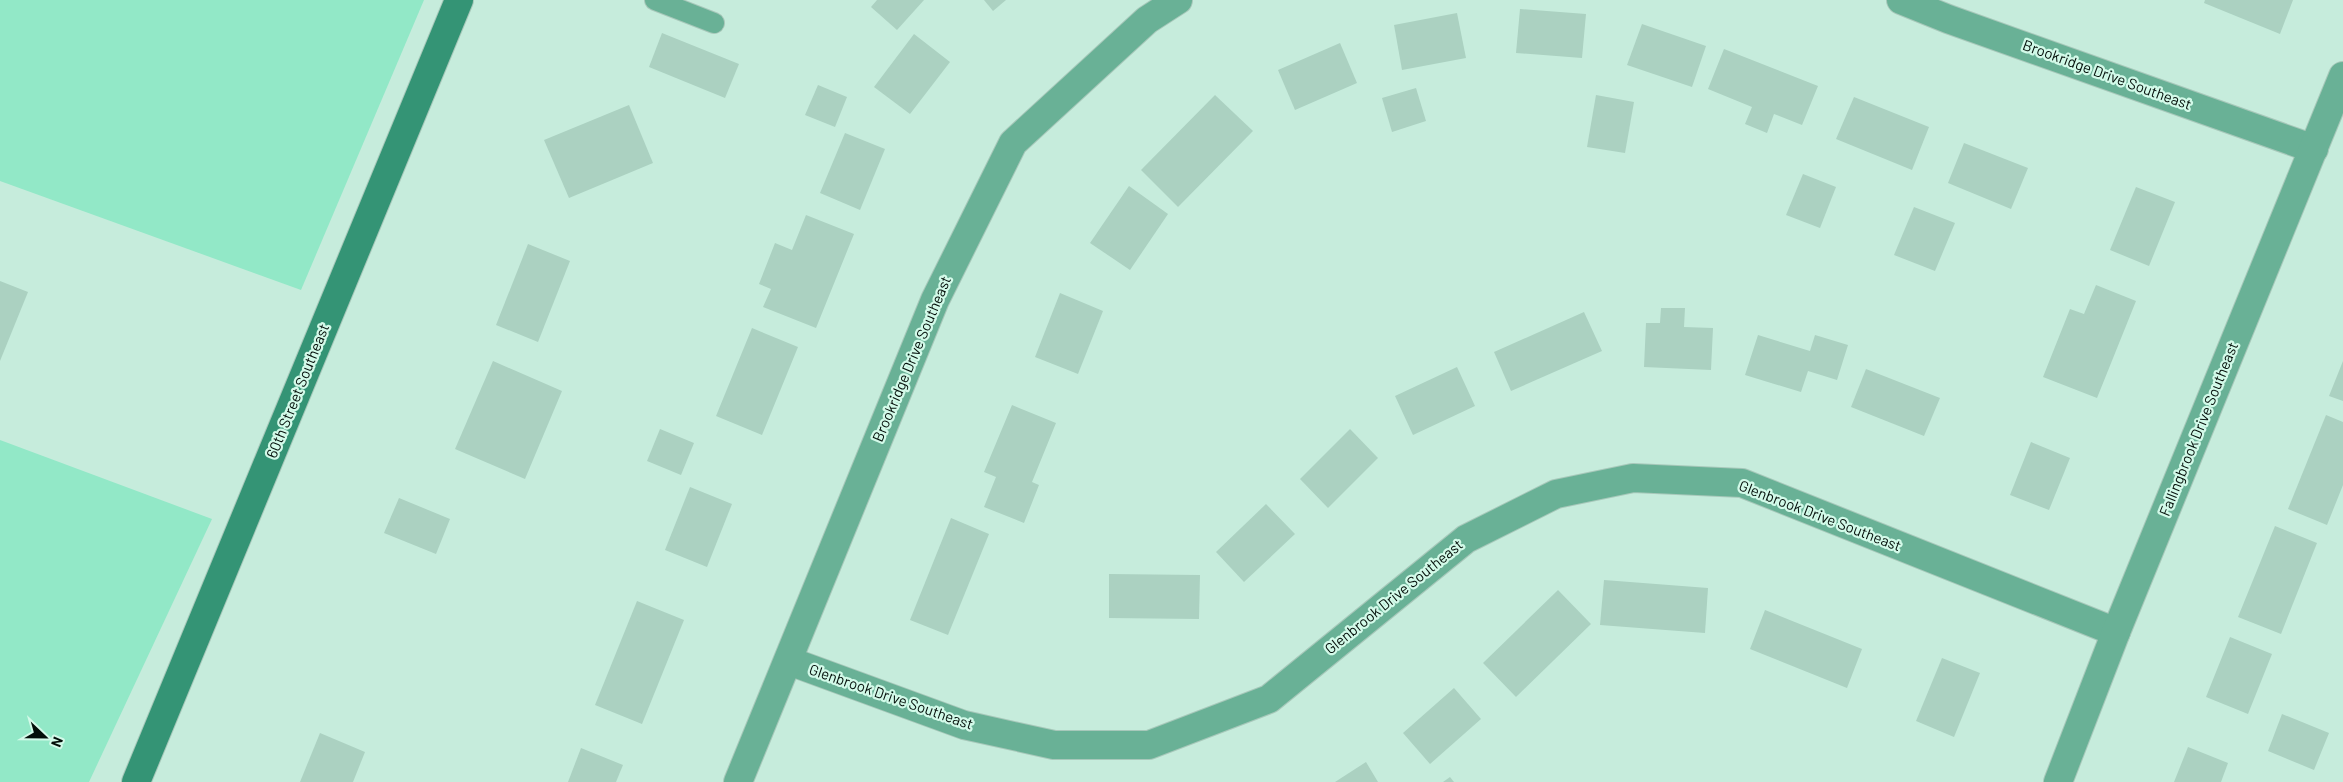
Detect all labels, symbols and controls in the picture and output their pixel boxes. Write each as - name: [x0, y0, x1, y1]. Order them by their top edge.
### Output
- street label: Brookridge Drive Southeast: [2021, 35, 2194, 113]
- street label: Brookridge Drive Southeast: [868, 273, 954, 444]
- street label: 60th Street Southeast: [262, 321, 332, 460]
- street label: Fallingbrook Drive Southeast: [2155, 339, 2241, 518]
- street label: Glenbrook Drive Southeast: [1737, 476, 1904, 554]
- street label: Glenbrook Drive Southeast: [1321, 535, 1466, 657]
- street label: Glenbrook Drive Southeast: [807, 660, 976, 733]
- north arrow: [20, 712, 70, 762]
- text: N: [48, 735, 67, 750]

